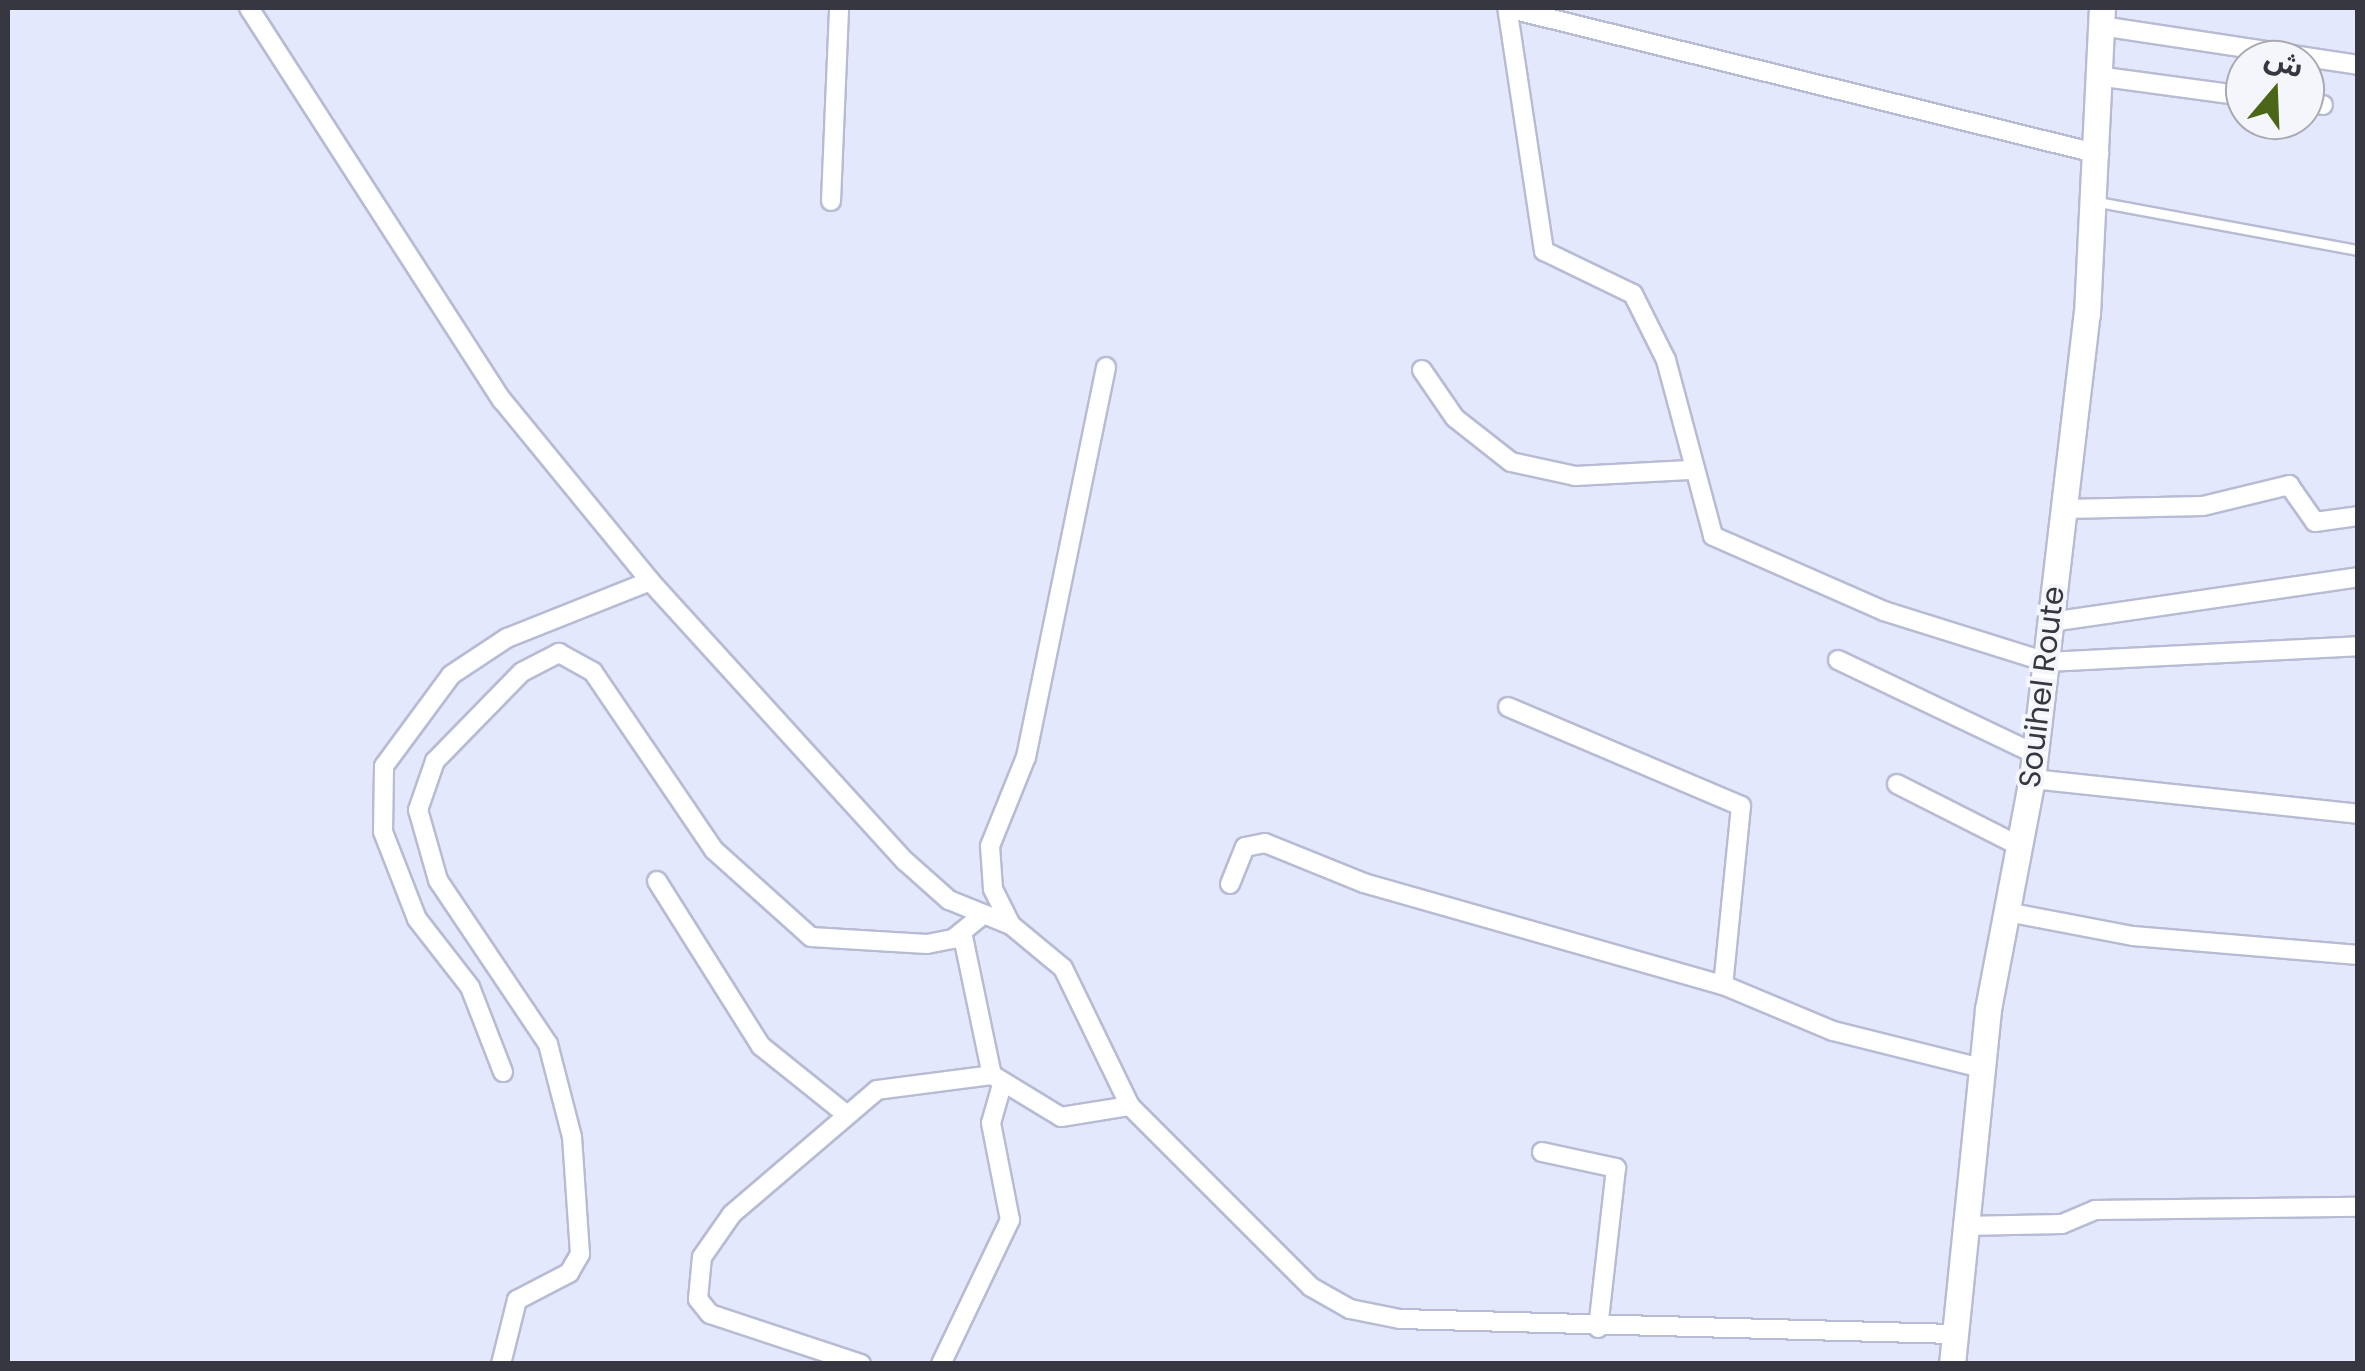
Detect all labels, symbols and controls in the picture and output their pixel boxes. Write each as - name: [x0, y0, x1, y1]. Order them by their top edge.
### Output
- text: ش: [2260, 38, 2309, 88]
- north arrow: [2225, 40, 2325, 140]
- street label: Souihel Route: [2012, 584, 2072, 790]

